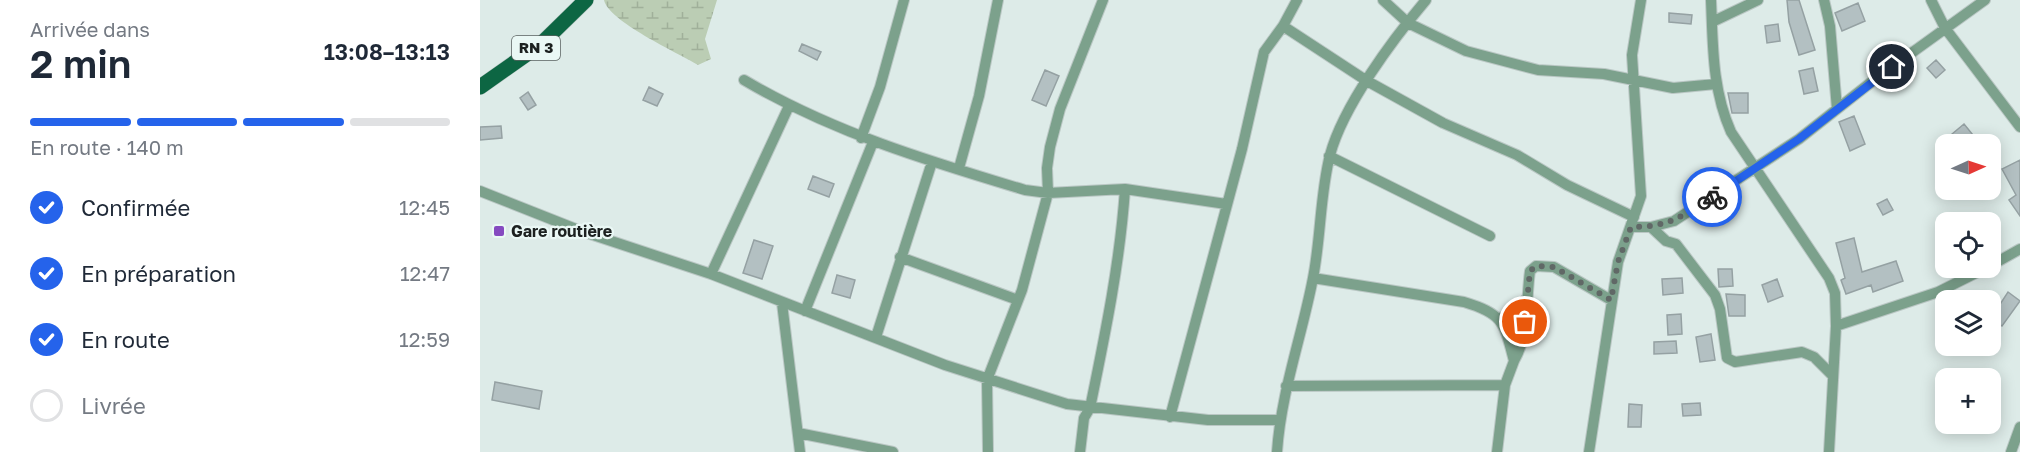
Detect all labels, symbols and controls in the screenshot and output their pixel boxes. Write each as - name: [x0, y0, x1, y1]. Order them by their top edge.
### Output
- text: Arrivée dans: [30, 17, 150, 41]
- road number: RN 3: [512, 36, 560, 60]
- text: 13:08–13:13: [324, 38, 450, 65]
- text: 2 min: [30, 40, 131, 87]
- pin: [1866, 41, 1917, 92]
- icon: home: [1875, 50, 1908, 83]
- north arrow: [1935, 134, 2001, 200]
- map controls: [1935, 134, 2001, 434]
- text: En route · 140 m: [30, 135, 184, 159]
- courier: [1682, 167, 1742, 227]
- icon: bike: [1696, 181, 1729, 214]
- icon: check: [30, 191, 63, 224]
- text: Confirmée: [81, 194, 190, 221]
- text: 12:45: [399, 195, 450, 219]
- button: locate: [1935, 212, 2001, 278]
- place label: Gare routière: [511, 221, 612, 241]
- marker: Gare routière: [492, 224, 506, 238]
- icon: check: [30, 257, 63, 290]
- text: En préparation: [81, 260, 236, 287]
- text: 12:47: [400, 261, 450, 285]
- button: layers: [1935, 290, 2001, 356]
- pin: [1499, 296, 1550, 347]
- icon: bag: [1508, 305, 1541, 338]
- icon: check: [30, 323, 63, 356]
- text: En route: [81, 326, 170, 353]
- text: 12:59: [399, 327, 450, 351]
- button: +: [1935, 368, 2001, 434]
- text: Livrée: [81, 392, 146, 419]

